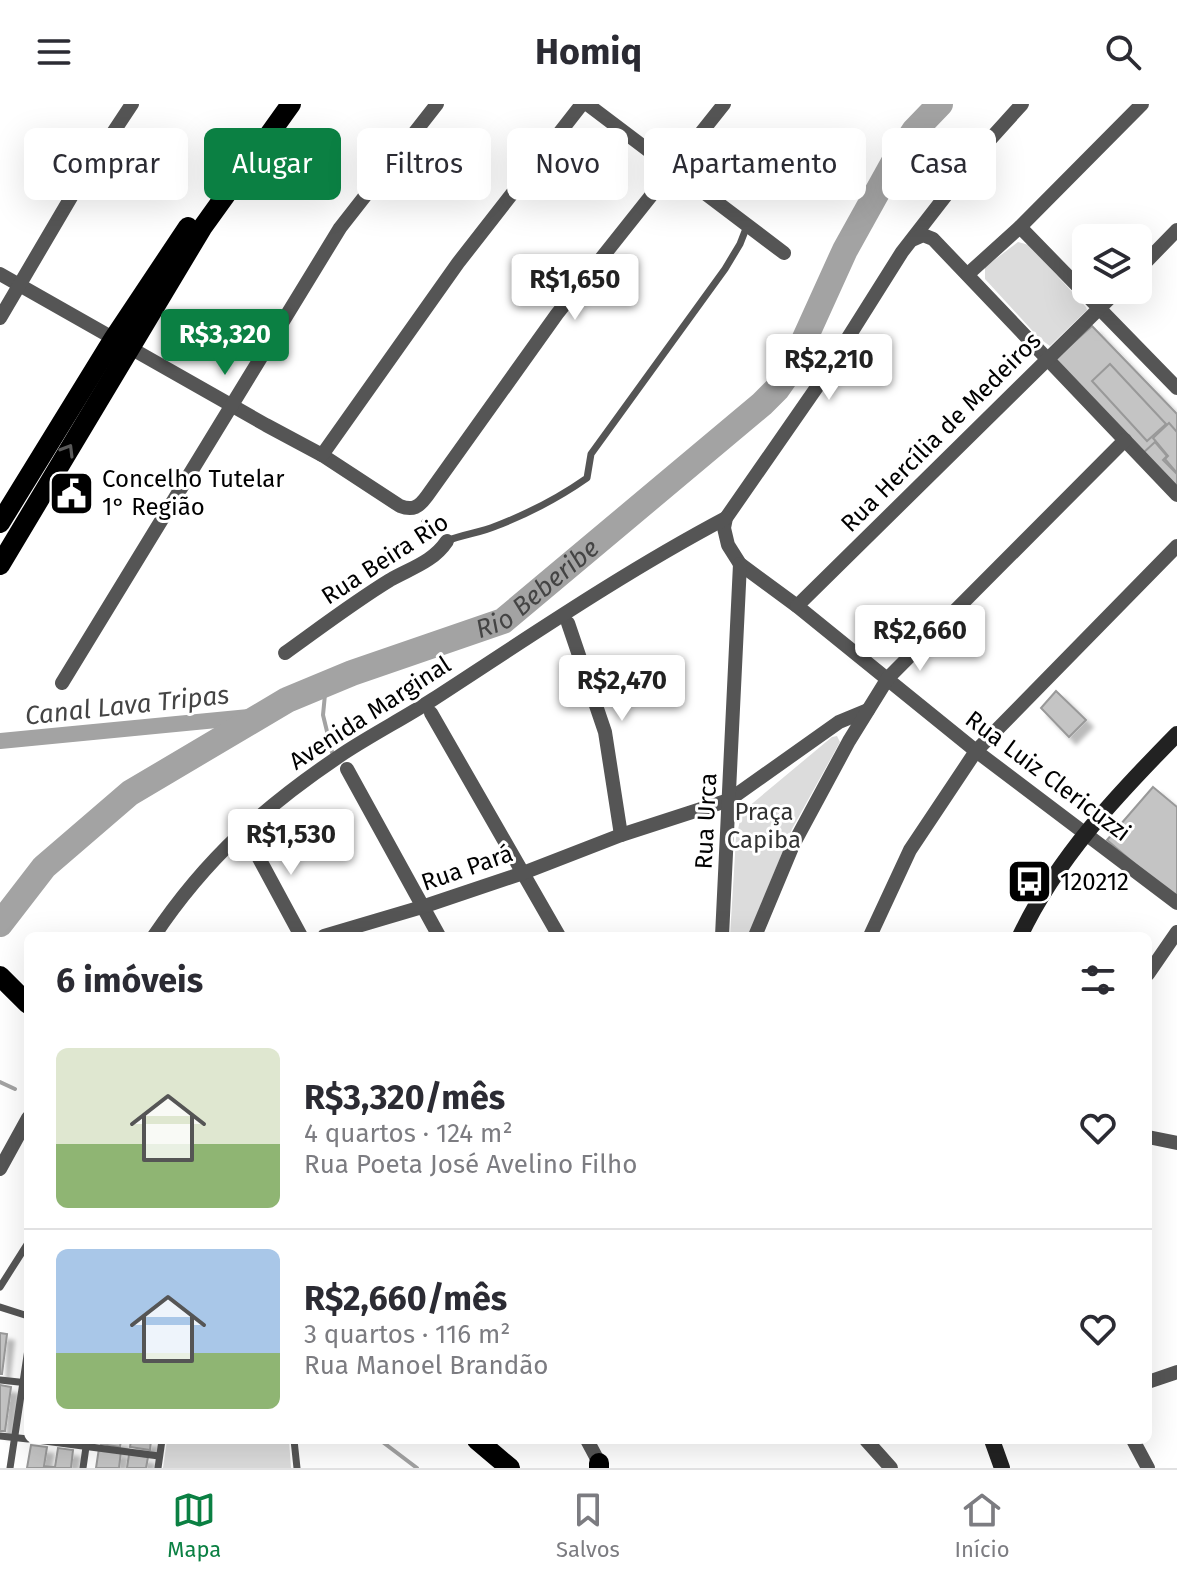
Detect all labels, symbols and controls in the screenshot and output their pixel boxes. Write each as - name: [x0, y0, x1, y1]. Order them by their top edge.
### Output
- icon: menu: [32, 30, 76, 74]
- text: Homiq: [535, 30, 642, 74]
- icon: search: [1101, 30, 1145, 74]
- chip: Comprar: [24, 128, 188, 200]
- chip: Alugar: [204, 128, 341, 200]
- chip: Filtros: [357, 128, 491, 200]
- chip: Novo: [507, 128, 628, 200]
- chip: Apartamento: [644, 128, 866, 200]
- chip: Casa: [882, 128, 996, 200]
- map controls: [1072, 224, 1152, 304]
- button: layers: [1072, 224, 1152, 304]
- pin: R$1,650: [501, 254, 649, 322]
- text: R$1,650: [530, 264, 620, 295]
- pin: R$3,320: [151, 309, 299, 377]
- text: R$3,320: [179, 319, 271, 350]
- street label: Rua Hercília de Medeiros: [835, 326, 1047, 538]
- pin: R$2,210: [755, 334, 903, 402]
- text: R$2,210: [784, 344, 874, 375]
- one-way arrow: [58, 444, 74, 459]
- place label: Concelho Tutelar 1° Região: [102, 465, 285, 521]
- public building icon: Concelho Tutelar 1° Região: [47, 469, 95, 517]
- street label: Rua Beira Rio: [316, 508, 454, 610]
- water label: Rio Beberibe: [472, 532, 605, 645]
- pin: R$2,660: [846, 605, 994, 673]
- text: R$2,660: [873, 615, 967, 646]
- street label: Avenida Marginal: [284, 650, 456, 776]
- pin: R$2,470: [548, 655, 696, 723]
- text: R$2,470: [577, 665, 667, 696]
- water label: Canal Lava Tripas: [23, 679, 231, 732]
- street label: Rua Luiz Clericuzzi: [960, 705, 1136, 847]
- street label: Rua Urca: [689, 772, 723, 870]
- park label: Praça Capiba: [727, 798, 801, 854]
- pin: R$1,530: [217, 809, 365, 877]
- text: R$1,530: [246, 819, 336, 850]
- street label: Rua Pará: [417, 839, 517, 897]
- bus stop icon: 120212: [1005, 858, 1053, 906]
- place label: 120212: [1060, 868, 1129, 896]
- icon: filters: [1076, 958, 1120, 1002]
- text: 6 imóveis: [56, 960, 203, 1001]
- text: R$3,320/mês: [304, 1077, 505, 1118]
- icon: home: [120, 1080, 216, 1176]
- icon: heart: [1076, 1106, 1120, 1150]
- text: 4 quartos · 124 m²: [304, 1118, 513, 1149]
- text: Rua Poeta José Avelino Filho: [304, 1149, 637, 1180]
- text: R$2,660/mês: [304, 1278, 507, 1319]
- icon: home: [120, 1281, 216, 1377]
- icon: heart: [1076, 1307, 1120, 1351]
- text: 3 quartos · 116 m²: [304, 1319, 511, 1350]
- text: Rua Manoel Brandão: [304, 1350, 549, 1381]
- tab: Mapa: [167, 1488, 221, 1563]
- tab: Salvos: [556, 1488, 620, 1563]
- tab: Início: [954, 1488, 1010, 1563]

